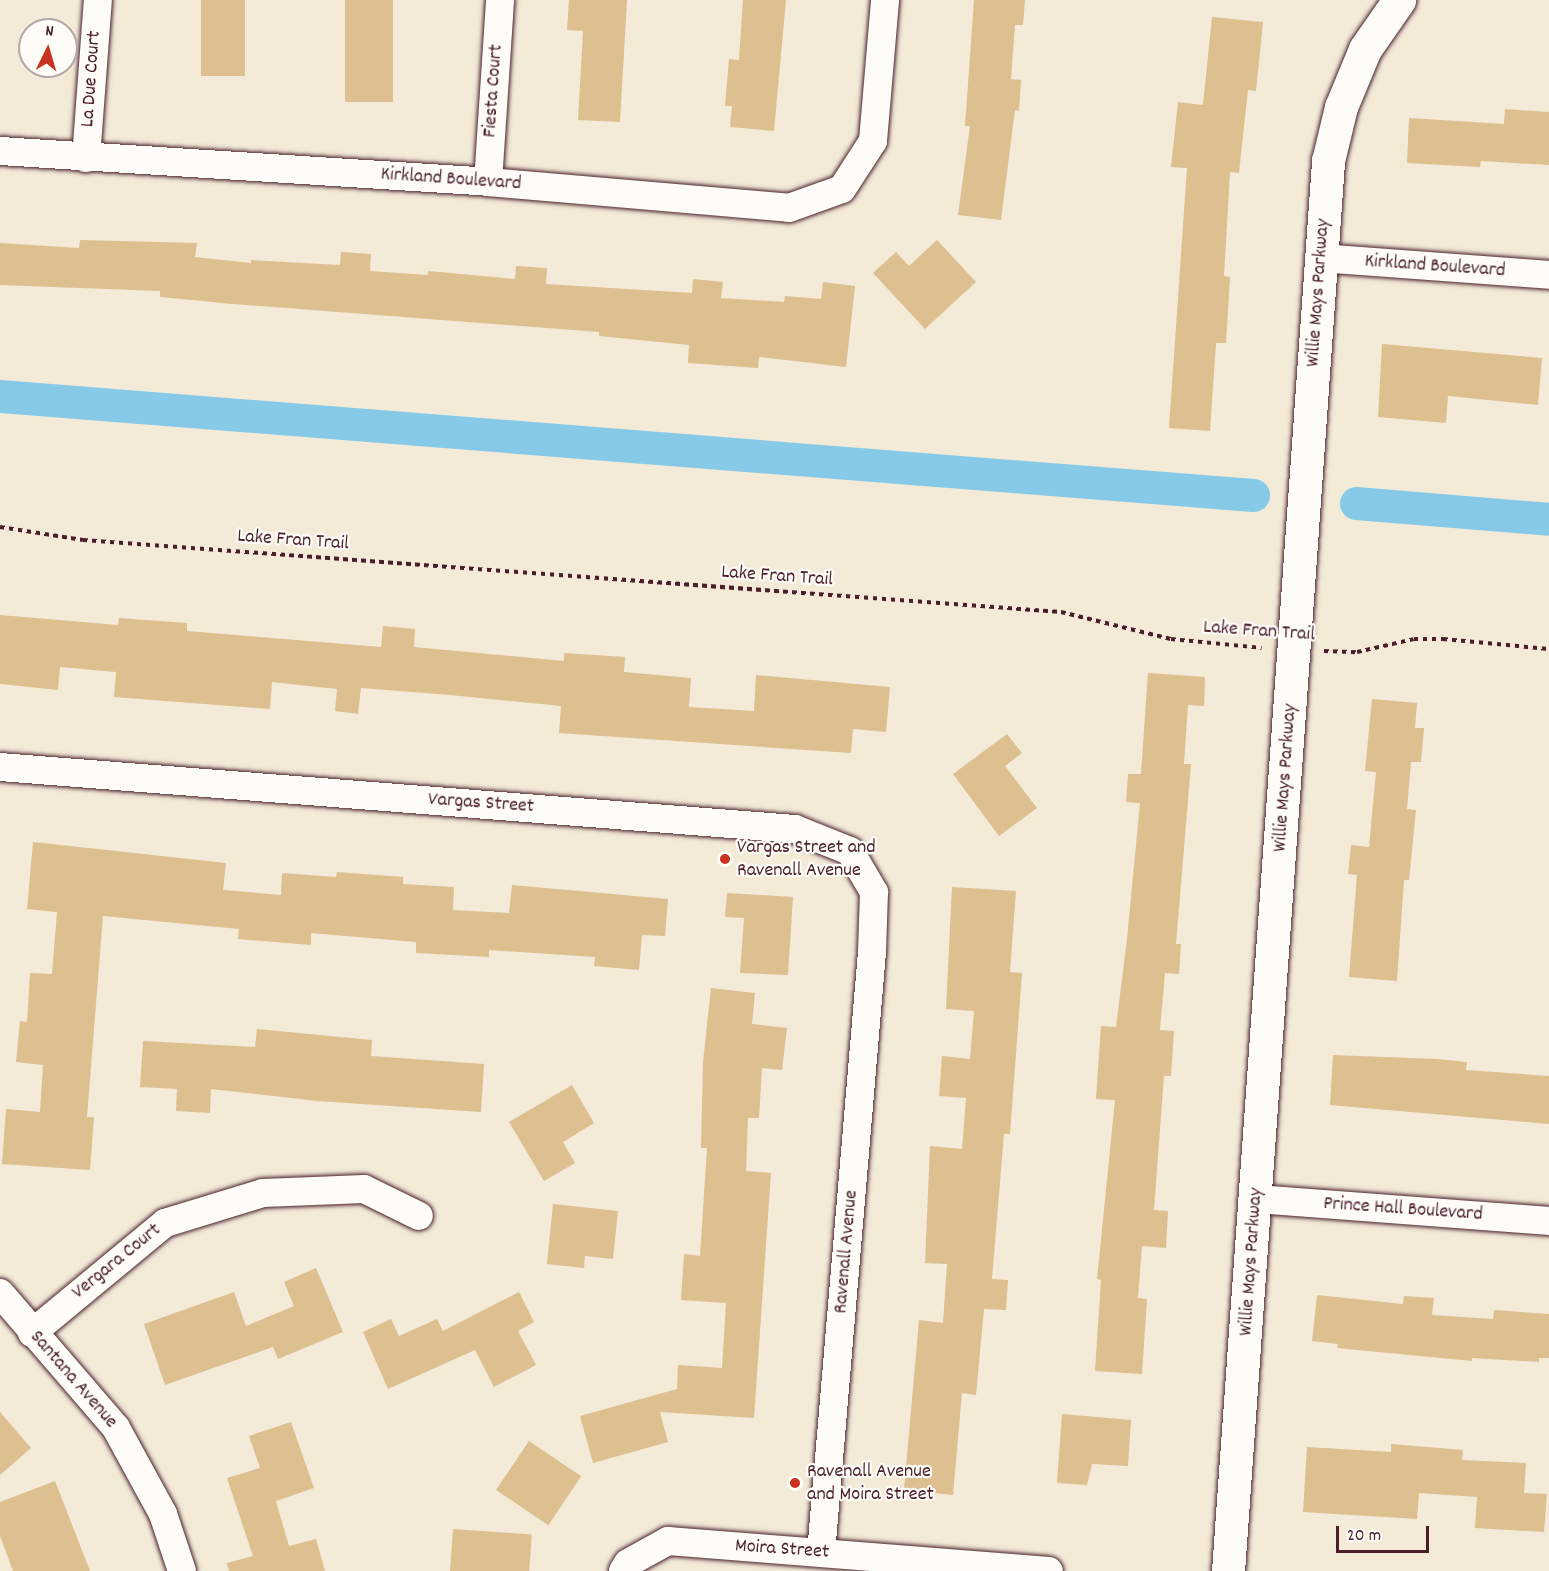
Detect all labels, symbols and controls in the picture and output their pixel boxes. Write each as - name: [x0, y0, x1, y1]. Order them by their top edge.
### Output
- north arrow: [18, 18, 78, 78]
- text: N: [44, 20, 54, 43]
- street label: La Due Court: [77, 30, 107, 128]
- street label: Fiesta Court: [479, 44, 509, 138]
- street label: Kirkland Boulevard: [380, 163, 522, 197]
- street label: Willie Mays Parkway: [1302, 218, 1336, 368]
- street label: Kirkland Boulevard: [1364, 250, 1506, 284]
- street label: Lake Fran Trail: [236, 525, 350, 557]
- street label: Lake Fran Trail: [720, 561, 834, 593]
- street label: Lake Fran Trail: [1202, 616, 1316, 648]
- street label: Willie Mays Parkway: [1269, 703, 1303, 853]
- street label: Vargas Street: [427, 788, 535, 820]
- place label: Vargas Street and Ravenall Avenue: [737, 836, 876, 883]
- marker: Vargas Street and Ravenall Avenue: [718, 852, 732, 866]
- street label: Willie Mays Parkway: [1235, 1187, 1269, 1337]
- street label: Ravenall Avenue: [830, 1189, 864, 1315]
- street label: Prince Hall Boulevard: [1323, 1192, 1483, 1228]
- street label: Vergara Court: [68, 1219, 166, 1305]
- street label: Santana Avenue: [24, 1326, 122, 1434]
- place label: Ravenall Avenue and Moira Street: [807, 1460, 934, 1507]
- marker: Ravenall Avenue and Moira Street: [788, 1476, 802, 1490]
- scale bar: [1339, 1514, 1432, 1552]
- text: 20 m: [1347, 1524, 1381, 1549]
- street label: Moira Street: [734, 1535, 830, 1565]

